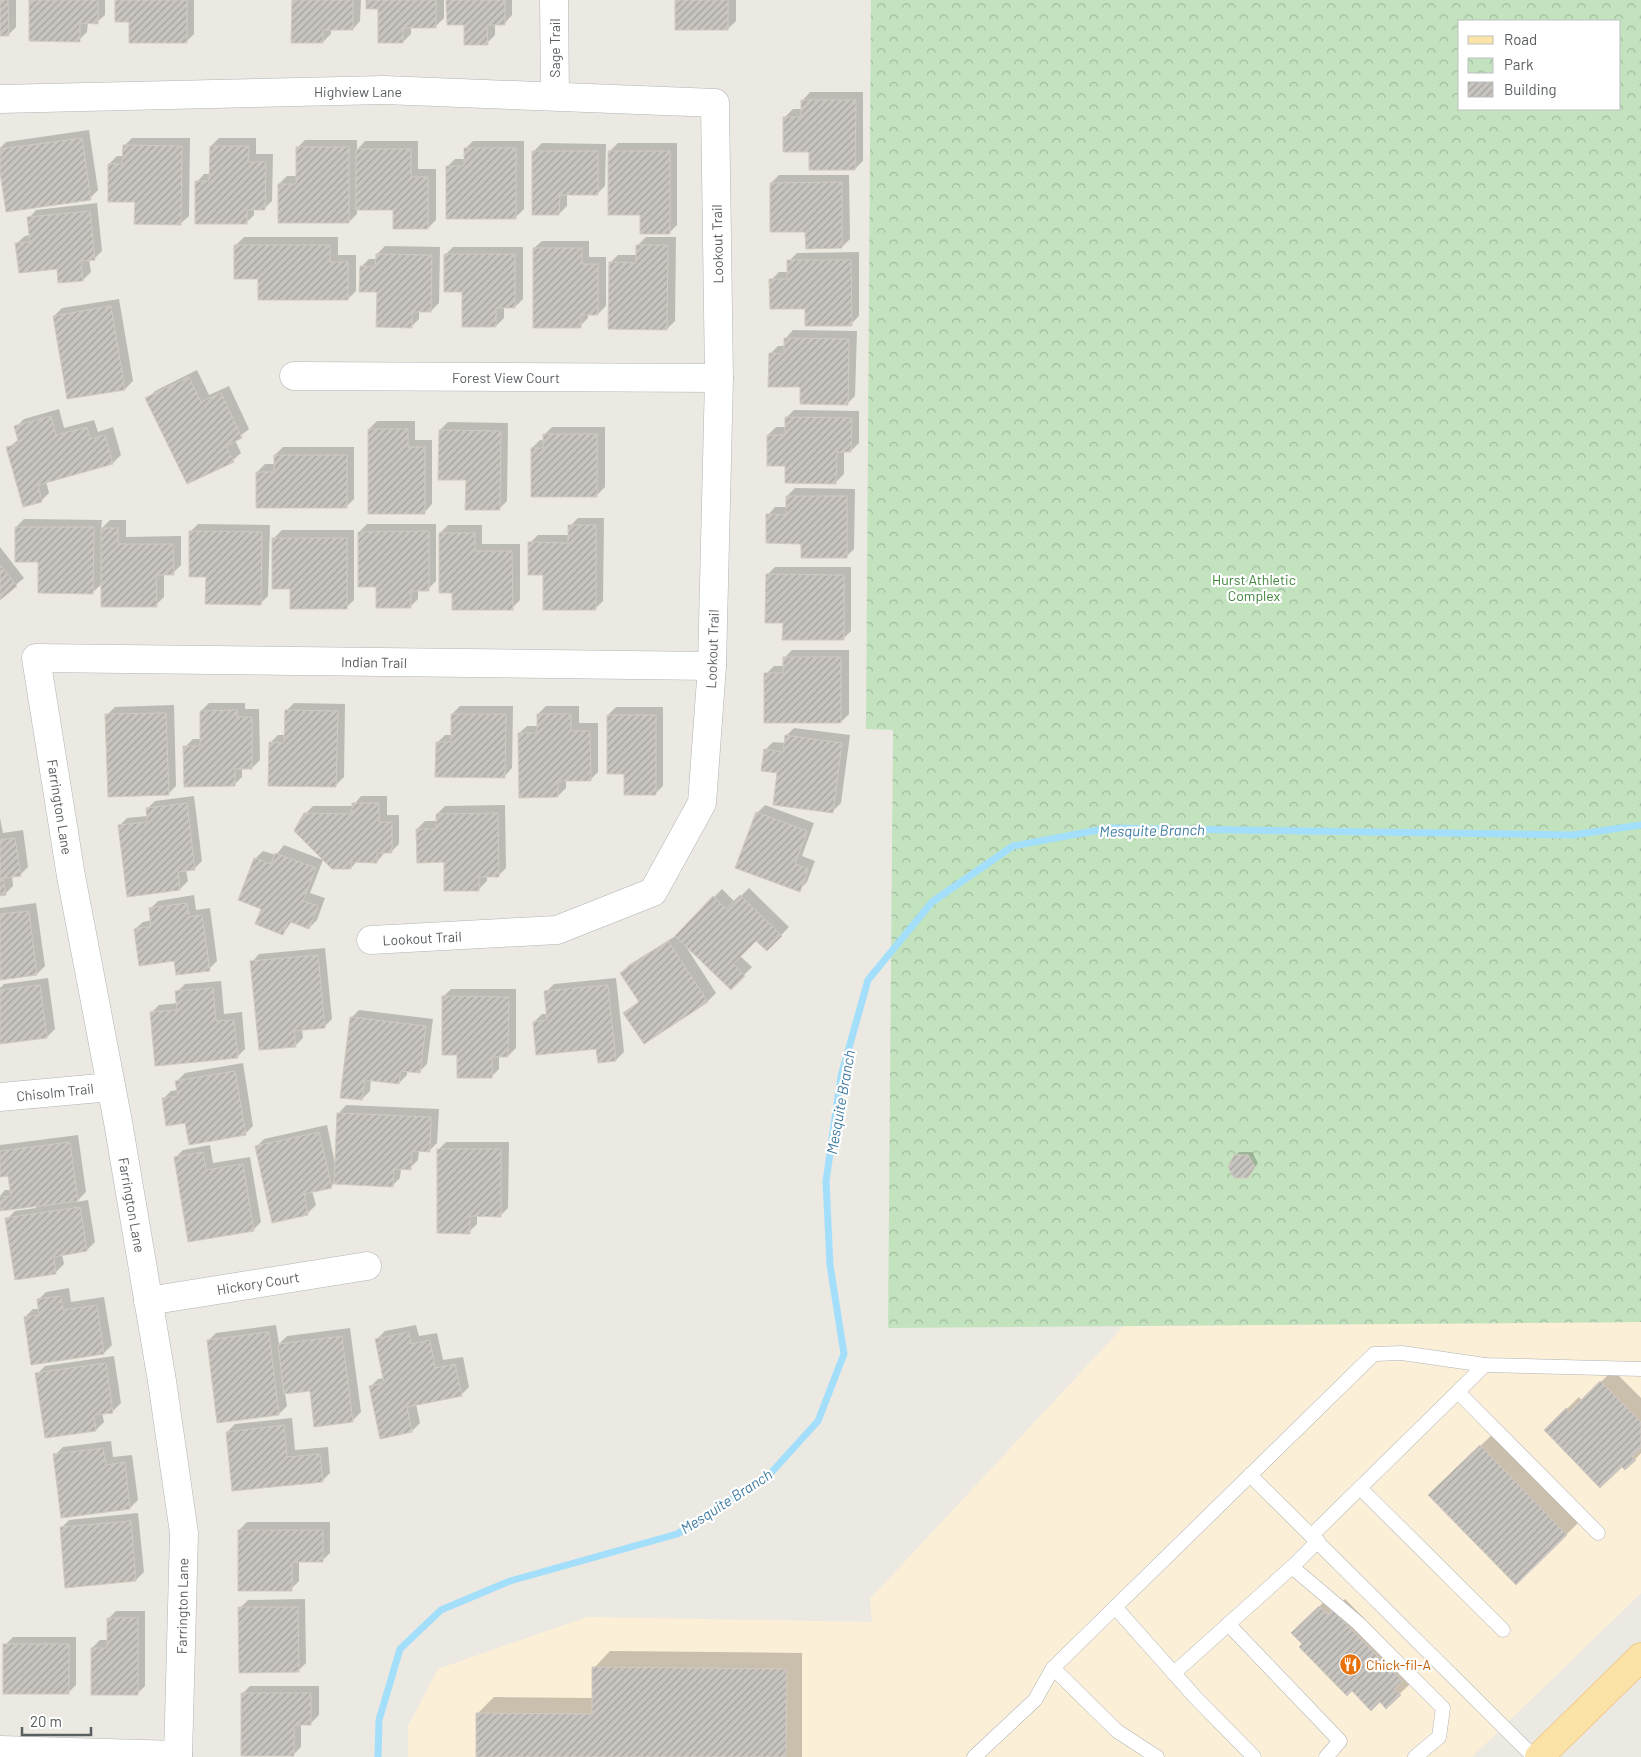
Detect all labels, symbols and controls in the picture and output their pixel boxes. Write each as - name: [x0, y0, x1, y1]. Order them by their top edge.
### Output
- street label: Sage Trail: [546, 18, 563, 78]
- legend: [1458, 20, 1621, 110]
- text: Road: [1504, 30, 1537, 48]
- text: Park: [1504, 55, 1534, 73]
- text: Building: [1504, 80, 1557, 98]
- street label: Highview Lane: [314, 83, 402, 100]
- street label: Lookout Trail: [708, 204, 726, 284]
- street label: Forest View Court: [452, 369, 560, 386]
- park label: Hurst Athletic Complex: [1212, 571, 1296, 604]
- street label: Lookout Trail: [702, 609, 722, 689]
- street label: Indian Trail: [341, 653, 407, 671]
- street label: Farrington Lane: [44, 758, 76, 856]
- water label: Mesquite Branch: [1099, 820, 1205, 840]
- street label: Lookout Trail: [382, 927, 462, 949]
- water label: Mesquite Branch: [822, 1048, 858, 1156]
- street label: Chisolm Trail: [15, 1079, 95, 1105]
- street label: Farrington Lane: [115, 1156, 149, 1254]
- street label: Hickory Court: [216, 1268, 300, 1298]
- water label: Mesquite Branch: [677, 1465, 775, 1537]
- street label: Farrington Lane: [173, 1558, 191, 1654]
- restaurant icon: Chick-fil-A: [1338, 1652, 1362, 1676]
- place label: Chick-fil-A: [1366, 1656, 1431, 1673]
- scale bar: [22, 1704, 91, 1736]
- text: 20 m: [30, 1712, 62, 1730]

